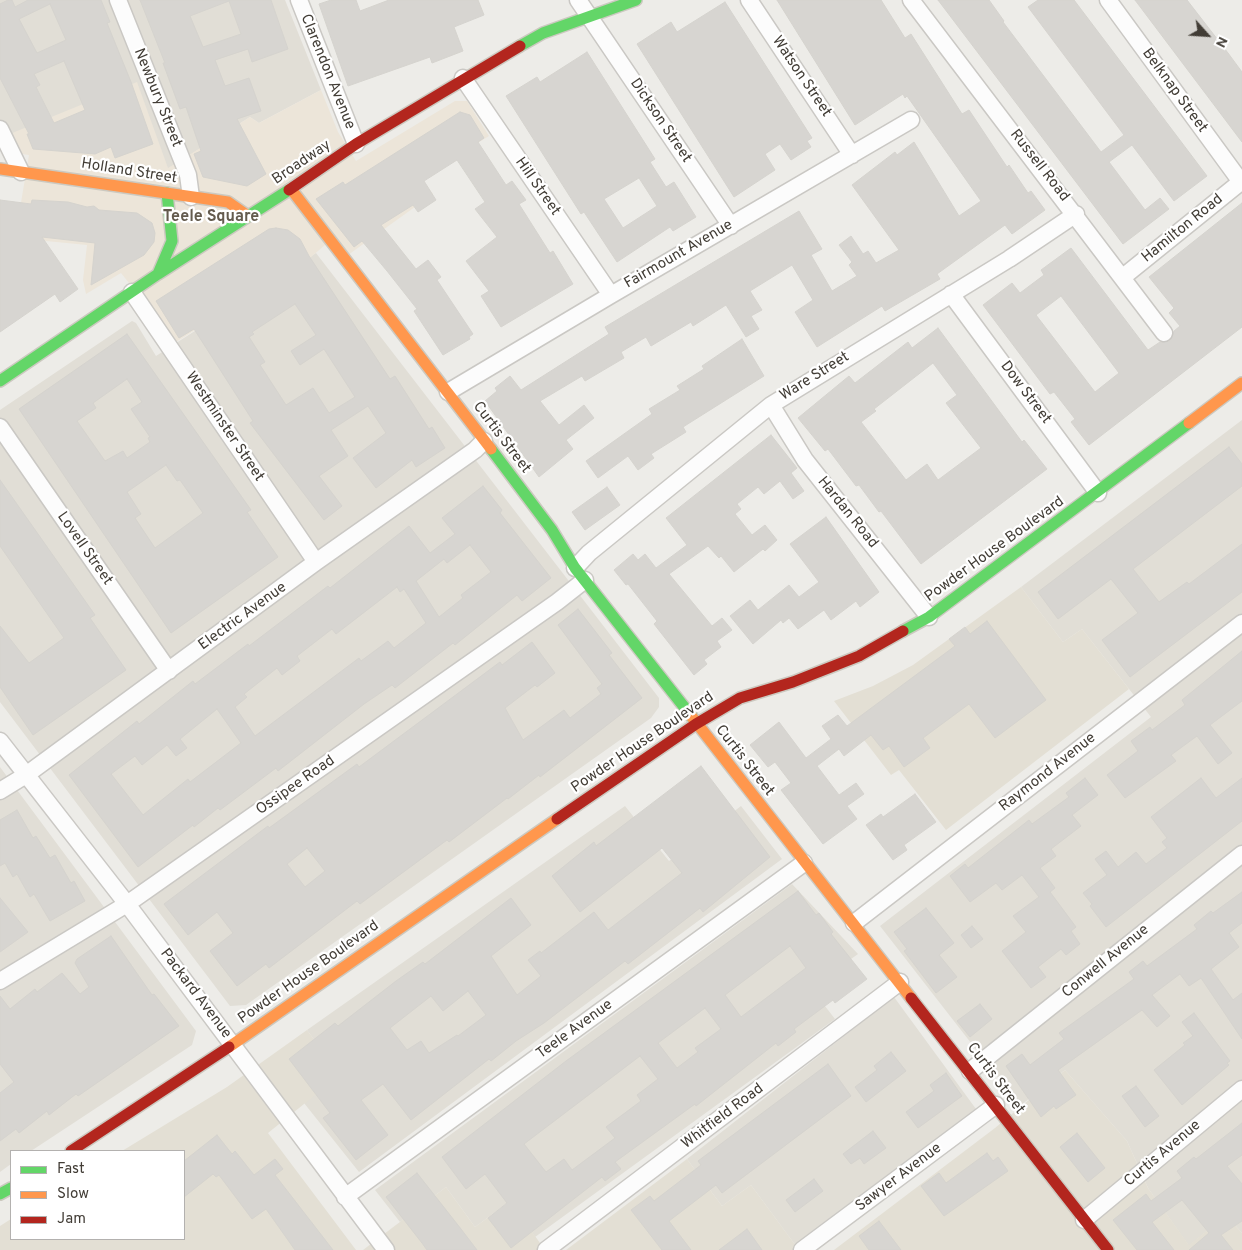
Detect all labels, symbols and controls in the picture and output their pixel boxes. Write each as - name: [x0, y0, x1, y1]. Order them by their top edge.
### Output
- north arrow: [1182, 10, 1232, 60]
- street label: Clarendon Avenue: [296, 12, 358, 132]
- street label: Watson Street: [767, 33, 835, 121]
- text: N: [1211, 34, 1231, 50]
- street label: Belknap Street: [1137, 45, 1211, 137]
- street label: Newbury Street: [129, 46, 185, 150]
- street label: Dickson Street: [625, 75, 695, 167]
- street label: Russell Road: [1005, 126, 1073, 206]
- street label: Broadway: [269, 137, 335, 189]
- street label: Hill Street: [510, 154, 564, 220]
- street label: Holland Street: [80, 156, 178, 188]
- street label: Hamilton Road: [1139, 191, 1227, 267]
- district label: Teele Square: [163, 208, 259, 228]
- street label: Fairmount Avenue: [622, 217, 736, 293]
- street label: Ware Street: [777, 349, 853, 405]
- street label: Dow Street: [996, 358, 1054, 428]
- street label: Westminster Street: [181, 369, 267, 485]
- street label: Curtis Street: [468, 399, 534, 477]
- street label: Hardan Road: [813, 474, 881, 552]
- street label: Powder House Boulevard: [922, 493, 1068, 607]
- street label: Lovell Street: [52, 509, 116, 589]
- street label: Electric Avenue: [195, 579, 291, 655]
- street label: Powder House Boulevard: [568, 689, 718, 797]
- street label: Curtis Street: [711, 722, 777, 800]
- street label: Raymond Avenue: [996, 730, 1100, 816]
- street label: Ossipee Road: [253, 752, 339, 820]
- street label: Powder House Boulevard: [235, 917, 383, 1029]
- street label: Conwell Avenue: [1059, 921, 1153, 1003]
- street label: Packard Avenue: [155, 945, 235, 1043]
- street label: Teele Avenue: [534, 996, 616, 1064]
- street label: Curtis Street: [962, 1040, 1028, 1118]
- street label: Whitfield Road: [679, 1080, 767, 1154]
- street label: Curtis Avenue: [1121, 1117, 1205, 1191]
- street label: Sawyer Avenue: [852, 1140, 946, 1216]
- legend: [10, 1150, 185, 1240]
- text: Fast: [57, 1160, 85, 1179]
- text: Slow: [57, 1185, 89, 1204]
- text: Jam: [57, 1210, 86, 1229]

